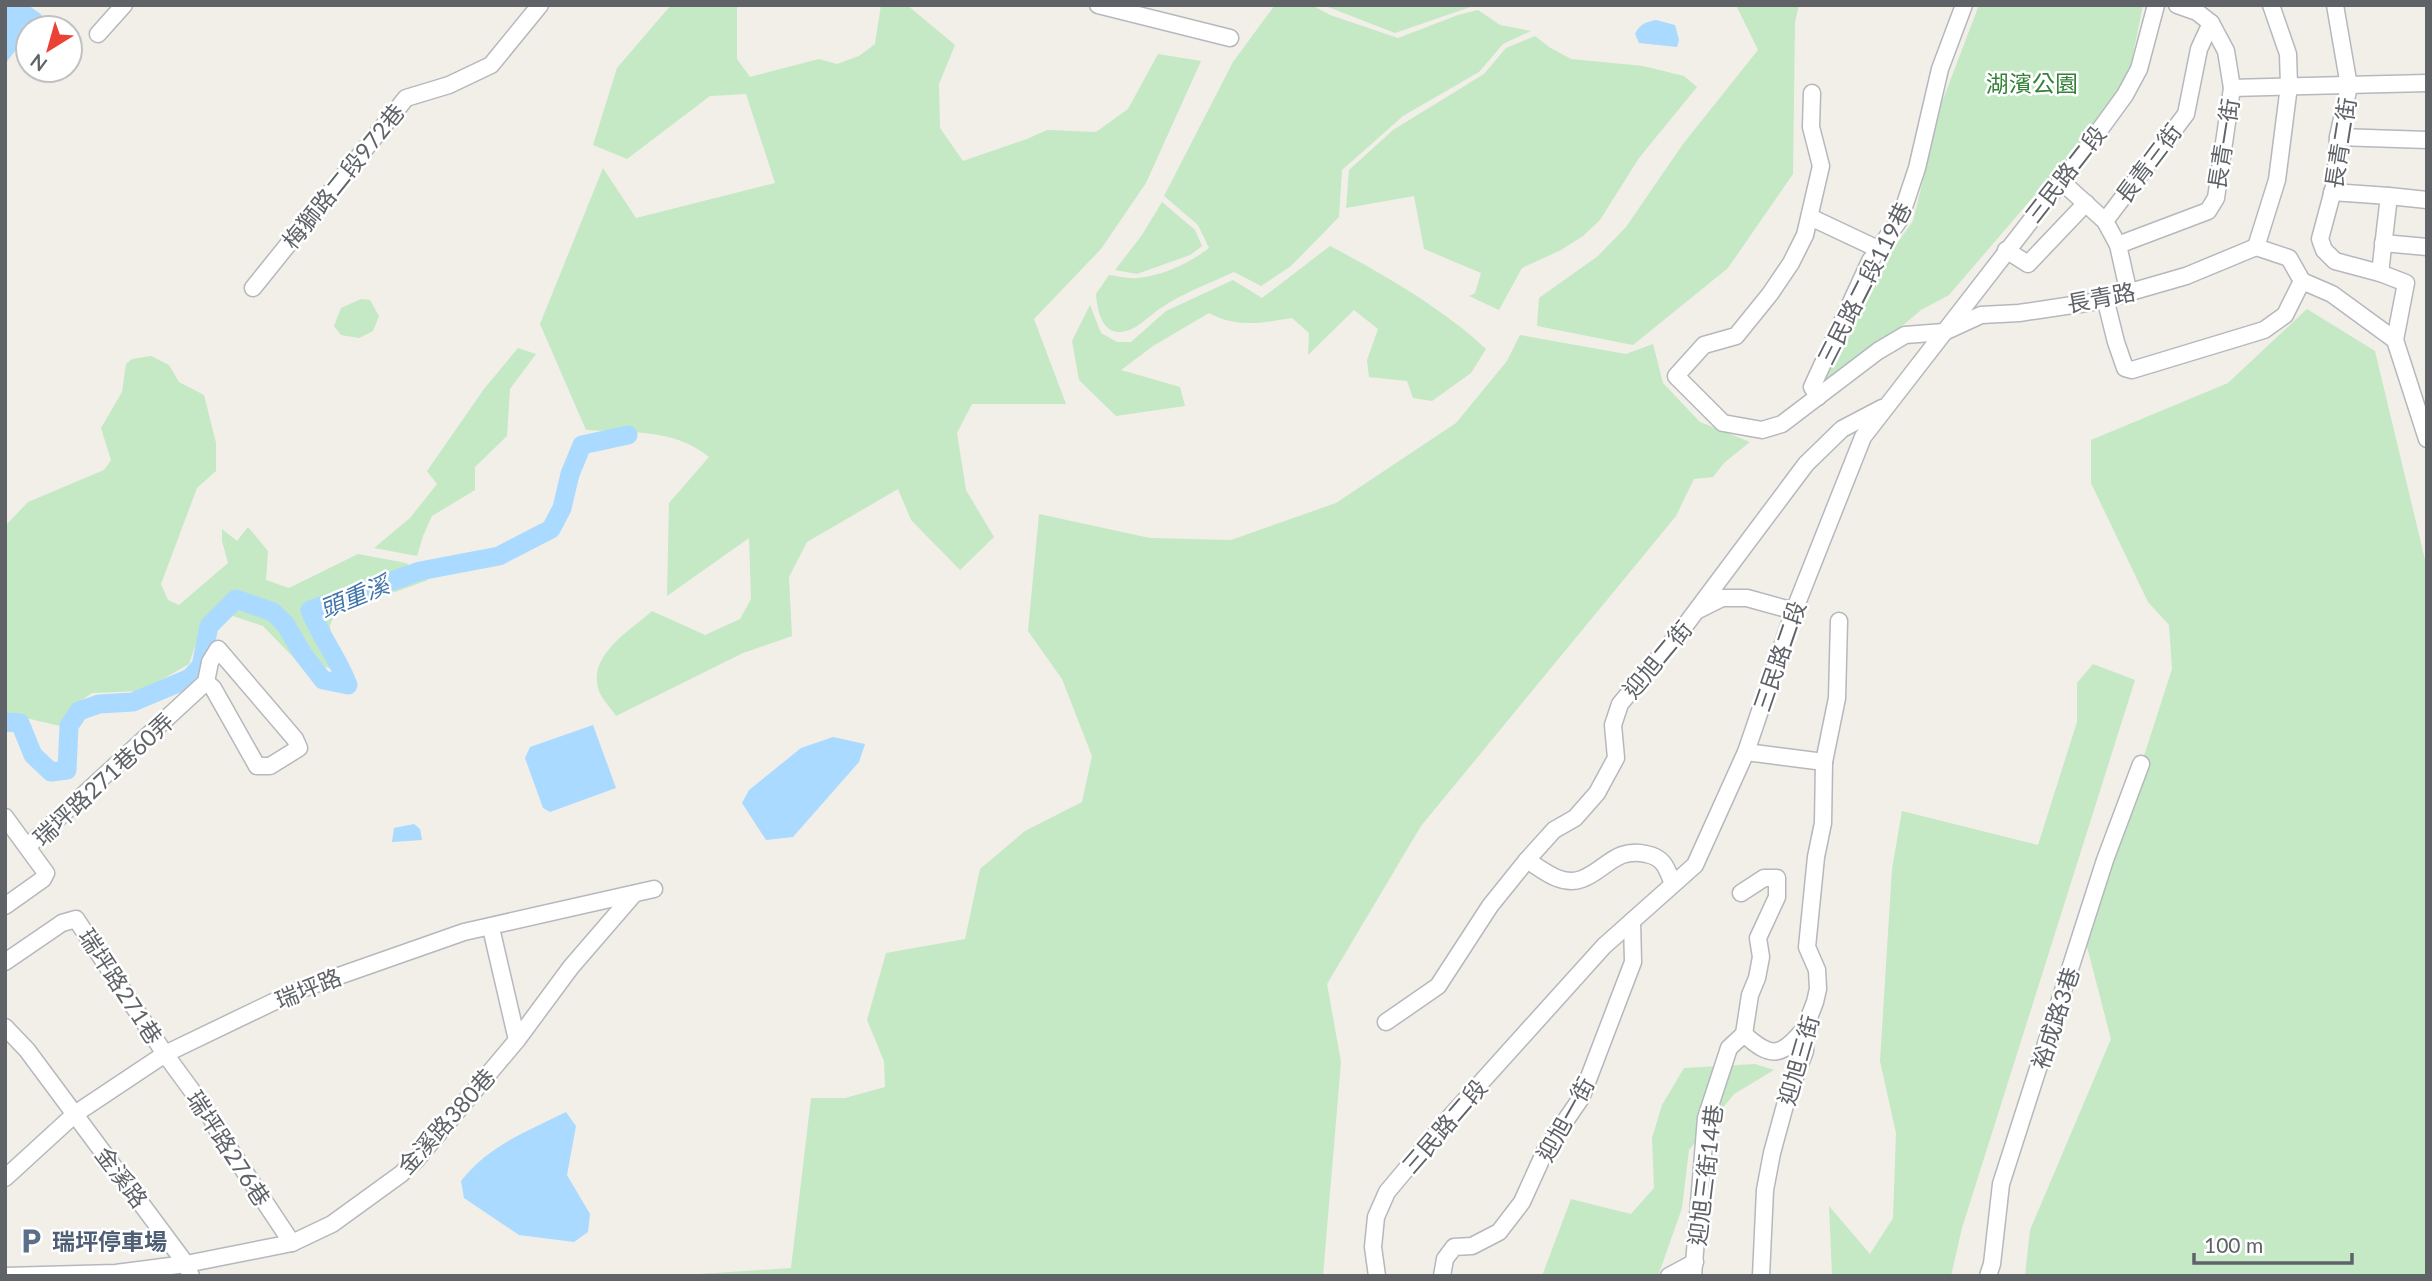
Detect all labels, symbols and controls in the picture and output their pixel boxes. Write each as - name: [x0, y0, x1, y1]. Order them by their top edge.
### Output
- north arrow: [14, 14, 84, 84]
- text: N: [26, 49, 51, 77]
- park label: 湖濱公園: [1986, 69, 2078, 97]
- street label: 長青二街: [2319, 95, 2361, 191]
- street label: 長青一街: [2202, 96, 2244, 192]
- street label: 梅獅路二段972巷: [276, 98, 410, 254]
- street label: 長青三街: [2109, 118, 2187, 208]
- street label: 三民路二段: [2019, 120, 2111, 228]
- street label: 三民路二段119巷: [1811, 197, 1917, 369]
- street label: 長青路: [2064, 277, 2138, 317]
- water label: 頭重溪: [315, 568, 396, 623]
- street label: 三民路二段: [1747, 597, 1811, 715]
- street label: 迎旭二街: [1617, 615, 1697, 703]
- street label: 瑞坪路271巷60弄: [27, 707, 179, 851]
- street label: 瑞坪路271巷: [73, 923, 169, 1049]
- street label: 瑞坪路: [271, 962, 345, 1014]
- street label: 裕成路3巷: [2025, 964, 2085, 1072]
- street label: 迎旭三街: [1772, 1012, 1824, 1108]
- street label: 金溪路380巷: [391, 1063, 501, 1179]
- street label: 迎旭一街: [1530, 1072, 1600, 1166]
- street label: 三民路二段: [1396, 1073, 1492, 1179]
- street label: 瑞坪路276巷: [181, 1085, 277, 1211]
- street label: 迎旭三街14巷: [1682, 1103, 1728, 1247]
- street label: 金溪路: [90, 1141, 154, 1213]
- scale bar: [2194, 1222, 2352, 1266]
- parking icon: 瑞坪停車場: [16, 1226, 46, 1256]
- place label: 瑞坪停車場: [52, 1227, 167, 1255]
- text: 100 m: [2204, 1232, 2263, 1257]

